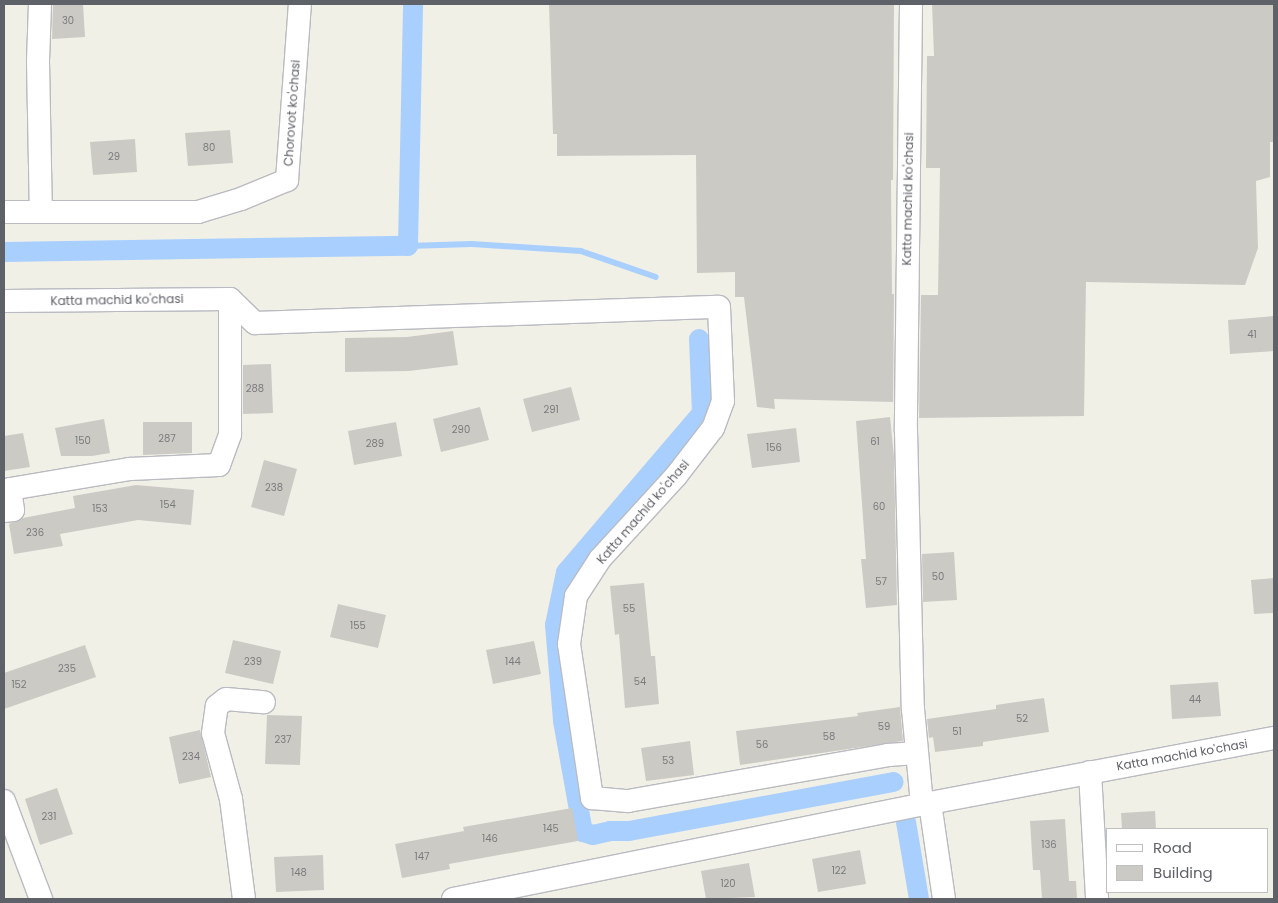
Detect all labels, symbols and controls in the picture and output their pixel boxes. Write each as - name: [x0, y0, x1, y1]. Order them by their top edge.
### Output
- house number: 30: [62, 15, 74, 27]
- street label: Chorovot ko'chasi: [281, 59, 303, 167]
- street label: Katta machid ko'chasi: [900, 132, 916, 266]
- house number: 80: [203, 142, 215, 154]
- house number: 29: [108, 151, 120, 163]
- street label: Katta machid ko'chasi: [50, 292, 184, 308]
- house number: 41: [1247, 329, 1257, 341]
- house number: 288: [246, 383, 264, 395]
- house number: 291: [543, 404, 559, 416]
- house number: 290: [452, 424, 470, 436]
- house number: 287: [158, 433, 176, 445]
- house number: 150: [75, 435, 91, 447]
- house number: 61: [870, 436, 880, 448]
- house number: 289: [366, 438, 384, 450]
- house number: 156: [766, 442, 782, 454]
- street label: Katta machid ko'chasi: [594, 457, 692, 567]
- house number: 238: [265, 482, 283, 494]
- house number: 154: [160, 499, 176, 511]
- house number: 60: [873, 501, 885, 513]
- house number: 153: [92, 503, 108, 515]
- house number: 236: [26, 527, 44, 539]
- house number: 50: [932, 571, 944, 583]
- house number: 57: [875, 576, 887, 588]
- house number: 55: [623, 603, 635, 615]
- house number: 155: [350, 620, 366, 632]
- house number: 239: [244, 656, 262, 668]
- house number: 144: [505, 656, 521, 668]
- house number: 235: [58, 663, 76, 675]
- house number: 54: [634, 676, 646, 688]
- house number: 152: [11, 679, 27, 691]
- house number: 44: [1189, 694, 1201, 706]
- house number: 52: [1016, 713, 1028, 725]
- house number: 59: [878, 721, 890, 733]
- house number: 51: [952, 726, 962, 738]
- house number: 58: [823, 731, 835, 743]
- house number: 237: [274, 734, 292, 746]
- street label: Katta machid ko'chasi: [1115, 736, 1249, 774]
- house number: 56: [756, 739, 768, 751]
- house number: 234: [182, 751, 200, 763]
- house number: 53: [662, 755, 674, 767]
- house number: 231: [42, 811, 56, 823]
- house number: 145: [543, 823, 559, 835]
- legend: [1106, 828, 1268, 893]
- house number: 146: [482, 833, 498, 845]
- text: Road: [1153, 837, 1192, 858]
- house number: 136: [1041, 839, 1057, 851]
- house number: 147: [415, 851, 429, 863]
- text: Building: [1153, 862, 1213, 883]
- house number: 122: [832, 865, 846, 877]
- house number: 148: [291, 867, 307, 879]
- house number: 120: [720, 878, 736, 890]

